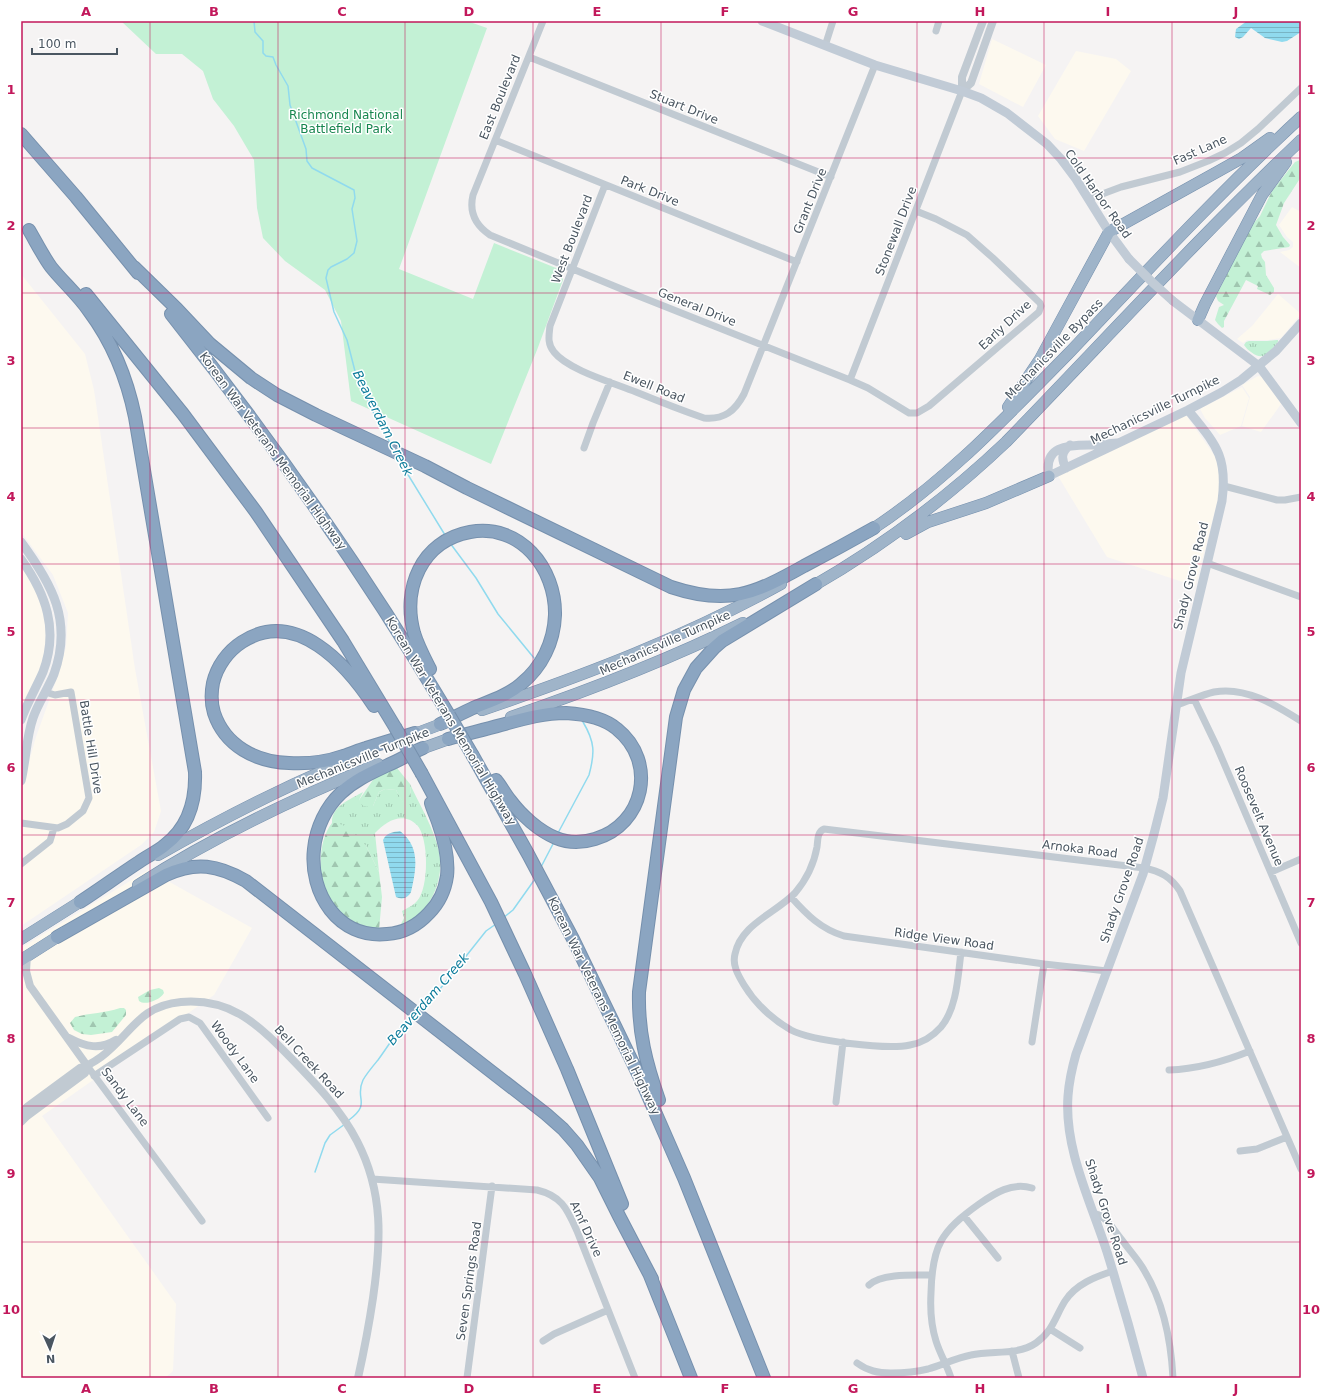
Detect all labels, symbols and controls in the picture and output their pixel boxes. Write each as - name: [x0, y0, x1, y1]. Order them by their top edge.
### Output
- text: A: [81, 4, 91, 19]
- text: B: [209, 4, 219, 19]
- text: C: [337, 4, 347, 19]
- text: D: [464, 4, 475, 19]
- text: E: [593, 4, 601, 19]
- text: F: [721, 4, 729, 19]
- text: G: [848, 4, 858, 19]
- text: H: [975, 4, 985, 19]
- text: I: [1106, 4, 1110, 19]
- text: J: [1233, 4, 1238, 19]
- scale bar: [32, 30, 117, 56]
- text: 100 m: [38, 37, 76, 51]
- street label: East Boulevard: [477, 52, 523, 142]
- text: 1: [6, 82, 16, 97]
- text: 1: [1306, 82, 1316, 97]
- street label: Stuart Drive: [648, 87, 720, 127]
- park label: Richmond National Battlefield Park: [289, 108, 403, 136]
- street label: Fast Lane: [1171, 132, 1229, 168]
- street label: Cold Harbor Road: [1062, 147, 1134, 241]
- street label: Grant Drive: [790, 166, 830, 236]
- street label: Park Drive: [619, 173, 681, 209]
- street label: Stonewall Drive: [873, 184, 919, 278]
- street label: West Boulevard: [549, 193, 595, 285]
- text: 2: [6, 218, 16, 233]
- text: 2: [1306, 218, 1316, 233]
- street label: General Drive: [656, 285, 738, 329]
- street label: Mechanicsville Bypass: [1002, 296, 1106, 402]
- street label: Early Drive: [976, 297, 1034, 353]
- street label: Korean War Veterans Memorial Highway: [197, 350, 349, 552]
- text: 3: [6, 353, 16, 368]
- text: 3: [1306, 353, 1316, 368]
- water label: Beaverdam Creek: [350, 368, 416, 479]
- street label: Ewell Road: [621, 368, 687, 406]
- street label: Mechanicsville Turnpike: [1088, 373, 1222, 447]
- text: 4: [6, 489, 16, 504]
- text: 4: [1306, 489, 1316, 504]
- street label: Shady Grove Road: [1171, 521, 1211, 631]
- street label: Mechanicsville Turnpike: [597, 608, 733, 678]
- street label: Korean War Veterans Memorial Highway: [383, 614, 519, 828]
- text: 5: [6, 624, 16, 639]
- text: 5: [1306, 624, 1316, 639]
- street label: Battle Hill Drive: [77, 699, 105, 795]
- street label: Mechanicsville Turnpike: [295, 725, 431, 791]
- text: 6: [6, 760, 16, 775]
- text: 6: [1306, 760, 1316, 775]
- street label: Roosevelt Avenue: [1232, 764, 1286, 868]
- street label: Shady Grove Road: [1097, 835, 1147, 945]
- street label: Arnoka Road: [1041, 837, 1119, 861]
- text: 7: [6, 895, 16, 910]
- street label: Korean War Veterans Memorial Highway: [545, 895, 663, 1117]
- text: 7: [1306, 895, 1316, 910]
- street label: Ridge View Road: [893, 925, 995, 953]
- water label: Beaverdam Creek: [384, 950, 472, 1048]
- street label: Woody Lane: [208, 1018, 262, 1086]
- street label: Bell Creek Road: [272, 1023, 346, 1101]
- text: 8: [6, 1031, 16, 1046]
- text: 8: [1306, 1031, 1316, 1046]
- street label: Sandy Lane: [98, 1065, 152, 1129]
- street label: Shady Grove Road: [1082, 1157, 1130, 1267]
- text: 9: [6, 1166, 16, 1181]
- text: 9: [1306, 1166, 1316, 1181]
- street label: Amf Drive: [567, 1199, 605, 1259]
- street label: Seven Springs Road: [454, 1221, 484, 1341]
- text: 10: [2, 1302, 20, 1317]
- text: 10: [1302, 1302, 1320, 1317]
- north arrow: [30, 1329, 70, 1369]
- text: N: [46, 1352, 55, 1365]
- text: A: [81, 1381, 91, 1396]
- text: B: [209, 1381, 219, 1396]
- text: C: [337, 1381, 347, 1396]
- text: D: [464, 1381, 475, 1396]
- text: E: [593, 1381, 601, 1396]
- text: F: [721, 1381, 729, 1396]
- text: G: [848, 1381, 858, 1396]
- text: H: [975, 1381, 985, 1396]
- text: I: [1106, 1381, 1110, 1396]
- text: J: [1233, 1381, 1238, 1396]

